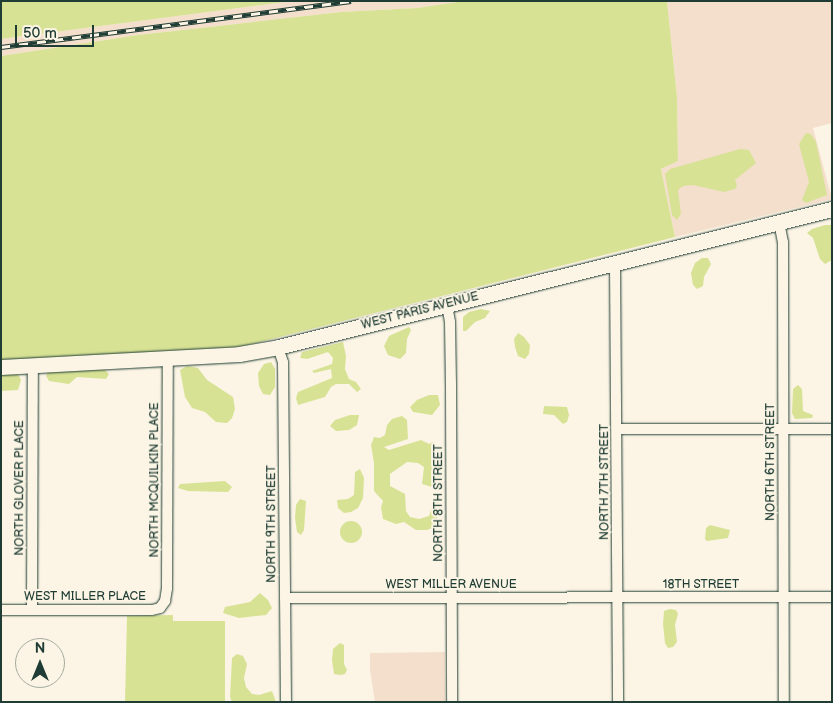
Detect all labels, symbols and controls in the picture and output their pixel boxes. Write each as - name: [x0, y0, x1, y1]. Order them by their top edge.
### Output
- scale bar: [18, 15, 96, 47]
- text: 50 m: [23, 24, 57, 43]
- street label: WEST PARIS AVENUE: [360, 289, 480, 333]
- street label: NORTH MCQUILKIN PLACE: [148, 402, 162, 558]
- street label: NORTH 6TH STREET: [764, 403, 778, 521]
- street label: NORTH GLOVER PLACE: [13, 420, 27, 556]
- street label: NORTH 7TH STREET: [598, 424, 612, 540]
- street label: NORTH 8TH STREET: [432, 444, 446, 562]
- street label: NORTH 9TH STREET: [265, 465, 279, 583]
- street label: WEST MILLER AVENUE: [385, 578, 517, 592]
- street label: 18TH STREET: [663, 578, 739, 592]
- street label: WEST MILLER PLACE: [24, 590, 146, 604]
- north arrow: [15, 638, 65, 688]
- text: N: [35, 640, 45, 657]

